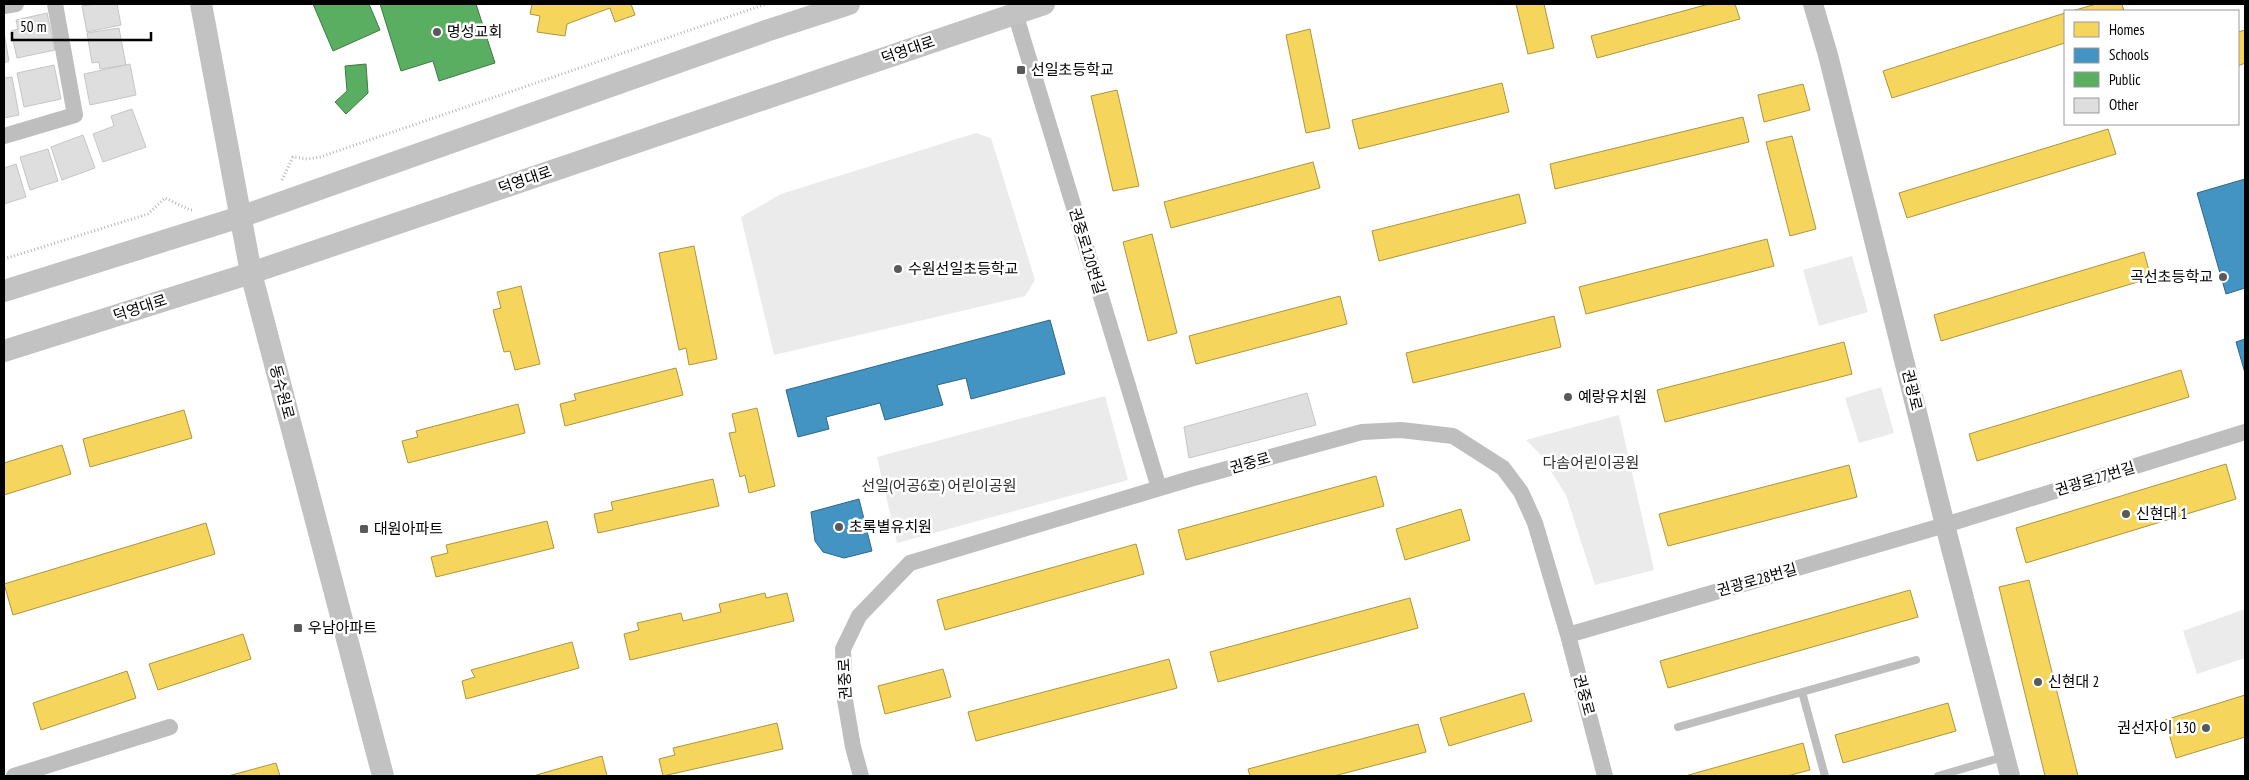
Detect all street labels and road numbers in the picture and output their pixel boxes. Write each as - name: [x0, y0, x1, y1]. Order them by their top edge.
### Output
- street label: 덕영대로: [879, 32, 937, 67]
- street label: 덕영대로: [496, 162, 554, 197]
- street label: 권중로120번길: [1065, 205, 1110, 296]
- street label: 덕영대로: [111, 290, 169, 325]
- street label: 동수원로: [266, 363, 299, 421]
- street label: 권광로: [1898, 367, 1927, 412]
- street label: 권중로: [1227, 448, 1272, 477]
- street label: 권광로27번길: [2053, 457, 2137, 500]
- street label: 권광로28번길: [1715, 559, 1799, 600]
- street label: 권중로: [834, 658, 855, 700]
- street label: 권중로: [1570, 672, 1599, 717]

